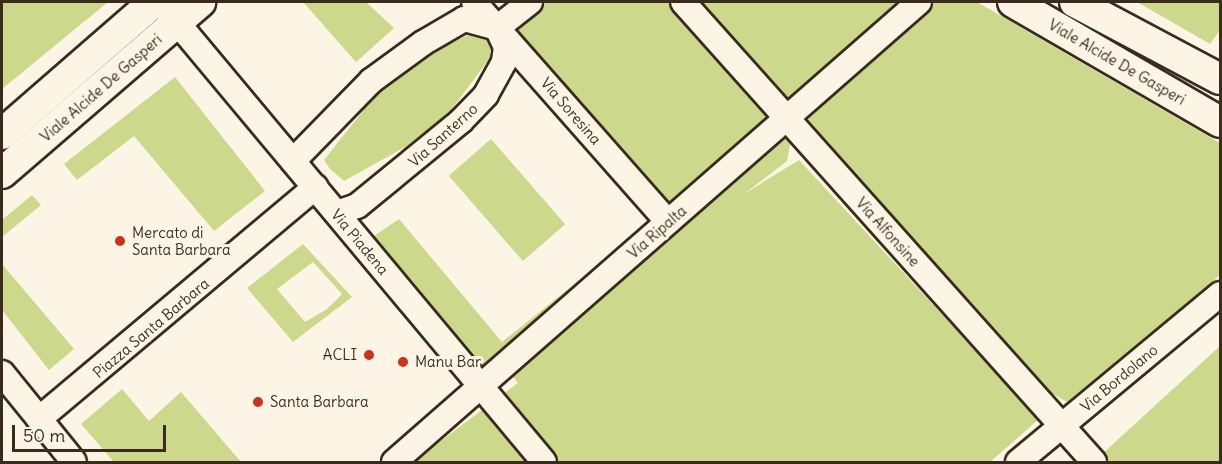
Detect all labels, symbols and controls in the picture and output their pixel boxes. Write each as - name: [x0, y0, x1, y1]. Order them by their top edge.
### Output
- street label: Viale Alcide De Gasperi: [1045, 15, 1189, 109]
- street label: Viale Alcide De Gasperi: [36, 30, 166, 146]
- street label: Via Soresina: [537, 74, 605, 148]
- street label: Via Santerno: [405, 99, 481, 171]
- street label: Via Alfonsine: [852, 194, 924, 270]
- street label: Via Ripalta: [624, 202, 690, 262]
- street label: Via Piadena: [327, 206, 393, 278]
- place label: Mercato di Santa Barbara: [132, 223, 231, 258]
- marker: Mercato di Santa Barbara: [113, 234, 127, 248]
- street label: Piazza Santa Barbara: [89, 274, 213, 382]
- street label: Via Bordolano: [1077, 340, 1161, 416]
- place label: ACLI: [323, 346, 357, 364]
- marker: ACLI: [362, 348, 376, 362]
- place label: Manu Bar: [415, 353, 481, 371]
- marker: Manu Bar: [396, 355, 410, 369]
- place label: Santa Barbara: [270, 393, 369, 411]
- marker: Santa Barbara: [251, 395, 265, 409]
- scale bar: [15, 413, 170, 451]
- text: 50 m: [23, 424, 65, 447]

